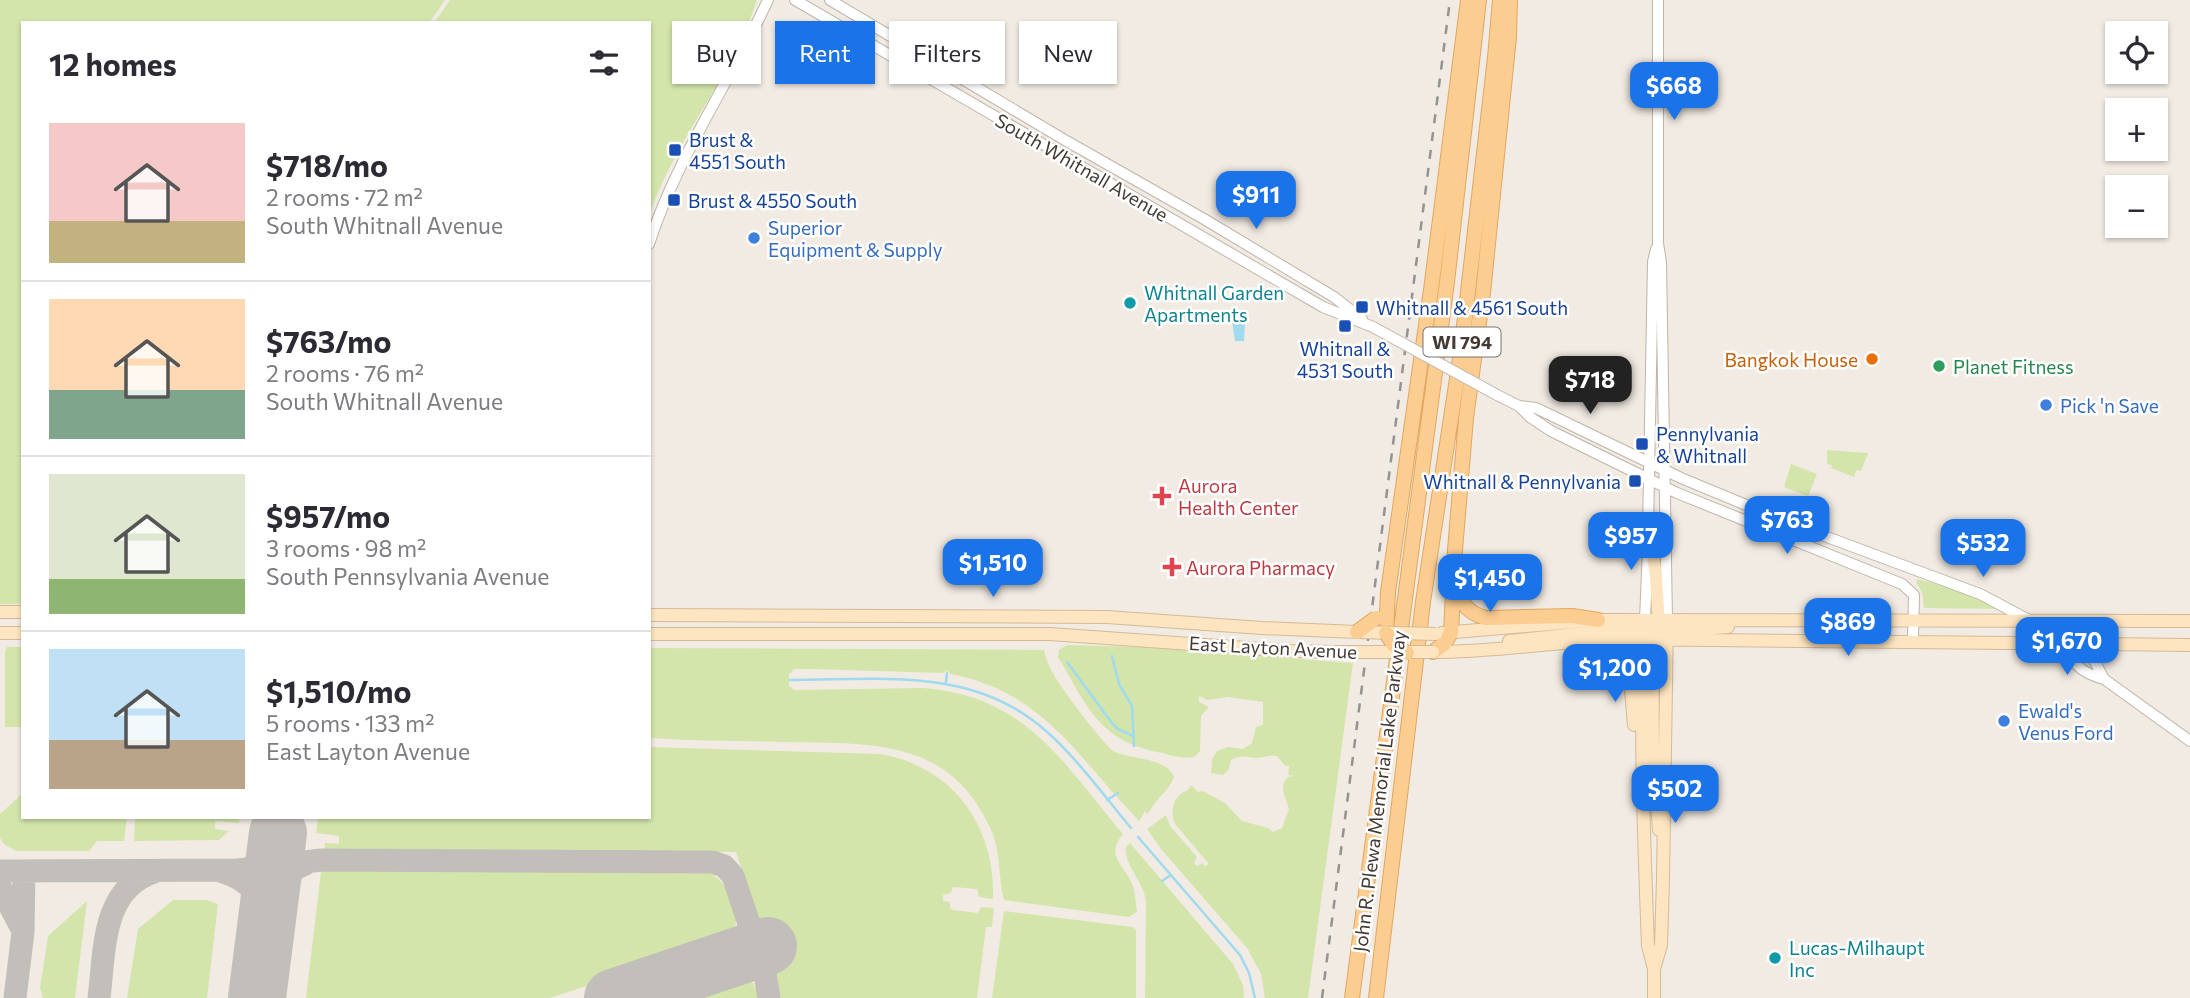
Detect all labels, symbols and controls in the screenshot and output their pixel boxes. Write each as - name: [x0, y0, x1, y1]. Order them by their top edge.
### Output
- chip: Buy: [672, 21, 761, 84]
- chip: Rent: [775, 21, 875, 84]
- chip: Filters: [889, 21, 1005, 84]
- chip: New: [1019, 21, 1117, 84]
- map controls: [2105, 21, 2168, 238]
- button: locate: [2105, 21, 2168, 84]
- icon: filters: [585, 44, 623, 82]
- text: 12 homes: [49, 45, 177, 82]
- pin: $668: [1633, 62, 1715, 122]
- text: $668: [1646, 71, 1702, 99]
- button: +: [2105, 98, 2168, 161]
- street label: South Whitnall Avenue: [991, 108, 1173, 226]
- place label: Brust & 4551 South: [689, 128, 786, 173]
- marker: Brust & 4551 South: [667, 142, 683, 158]
- text: $718/mo: [266, 146, 388, 183]
- icon: home: [105, 151, 189, 235]
- pin: $911: [1215, 172, 1297, 231]
- button: −: [2105, 175, 2168, 238]
- text: $911: [1232, 180, 1280, 208]
- text: 2 rooms · 72 m²: [266, 183, 423, 211]
- place label: Brust & 4550 South: [688, 189, 857, 212]
- marker: Brust & 4550 South: [666, 192, 682, 208]
- text: South Whitnall Avenue: [266, 211, 503, 239]
- place label: Superior Equipment & Supply: [768, 216, 943, 261]
- marker: Superior Equipment & Supply: [746, 230, 762, 246]
- place label: Whitnall Garden Apartments: [1144, 281, 1284, 326]
- marker: Whitnall Garden Apartments: [1122, 295, 1138, 311]
- place label: Whitnall & 4561 South: [1376, 296, 1568, 319]
- marker: Whitnall & 4561 South: [1354, 299, 1370, 315]
- marker: Whitnall & 4531 South: [1337, 318, 1353, 334]
- text: $763/mo: [266, 322, 391, 359]
- icon: home: [105, 327, 189, 411]
- road number: WI 794: [1424, 328, 1500, 356]
- place label: Whitnall & 4531 South: [1297, 337, 1393, 382]
- place label: Bangkok House: [1725, 348, 1858, 371]
- marker: Bangkok House: [1864, 351, 1880, 367]
- place label: Planet Fitness: [1953, 355, 2074, 378]
- pin: $718: [1549, 356, 1631, 416]
- marker: Planet Fitness: [1931, 358, 1947, 374]
- text: 2 rooms · 76 m²: [266, 359, 424, 387]
- text: $718: [1565, 365, 1615, 393]
- text: South Whitnall Avenue: [266, 387, 503, 415]
- place label: Pick 'n Save: [2060, 394, 2159, 417]
- marker: Pick 'n Save: [2038, 397, 2054, 413]
- place label: Pennylvania & Whitnall: [1656, 422, 1759, 467]
- marker: Pennylvania & Whitnall: [1634, 436, 1650, 452]
- place label: Whitnall & Pennylvania: [1423, 470, 1621, 493]
- marker: Whitnall & Pennylvania: [1627, 473, 1643, 489]
- place label: Aurora Health Center: [1178, 474, 1299, 519]
- marker: Aurora Health Center: [1152, 486, 1172, 506]
- pin: $763: [1746, 496, 1828, 556]
- text: $957/mo: [266, 497, 390, 534]
- icon: home: [105, 502, 189, 586]
- text: $763: [1760, 505, 1814, 533]
- pin: $957: [1590, 512, 1672, 572]
- pin: $532: [1942, 520, 2024, 579]
- text: $957: [1604, 521, 1658, 549]
- text: $532: [1957, 528, 2009, 556]
- text: 3 rooms · 98 m²: [266, 534, 426, 562]
- pin: $1,510: [936, 540, 1050, 599]
- text: $1,510: [959, 548, 1027, 576]
- pin: $1,450: [1433, 554, 1547, 614]
- place label: Aurora Pharmacy: [1186, 556, 1335, 579]
- marker: Aurora Pharmacy: [1164, 559, 1180, 575]
- text: South Pennsylvania Avenue: [266, 562, 549, 590]
- text: $1,450: [1454, 563, 1526, 591]
- pin: $869: [1807, 598, 1889, 658]
- text: $869: [1820, 607, 1876, 635]
- pin: $1,670: [2010, 618, 2124, 677]
- text: $1,670: [2032, 626, 2102, 654]
- street label: John R. Plewa Memorial Lake Parkway: [1348, 629, 1410, 953]
- street label: East Layton Avenue: [1188, 631, 1358, 663]
- pin: $1,200: [1558, 644, 1672, 704]
- text: $1,200: [1579, 653, 1651, 681]
- text: $1,510/mo: [266, 672, 411, 709]
- icon: home: [105, 677, 189, 761]
- place label: Ewald's Venus Ford: [2018, 699, 2114, 744]
- text: 5 rooms · 133 m²: [266, 709, 434, 737]
- marker: Ewald's Venus Ford: [1996, 713, 2012, 729]
- text: East Layton Avenue: [266, 737, 470, 765]
- pin: $502: [1634, 766, 1716, 825]
- text: $502: [1648, 774, 1702, 802]
- place label: Lucas-Milhaupt Inc: [1789, 936, 1925, 981]
- marker: Lucas-Milhaupt Inc: [1767, 950, 1783, 966]

